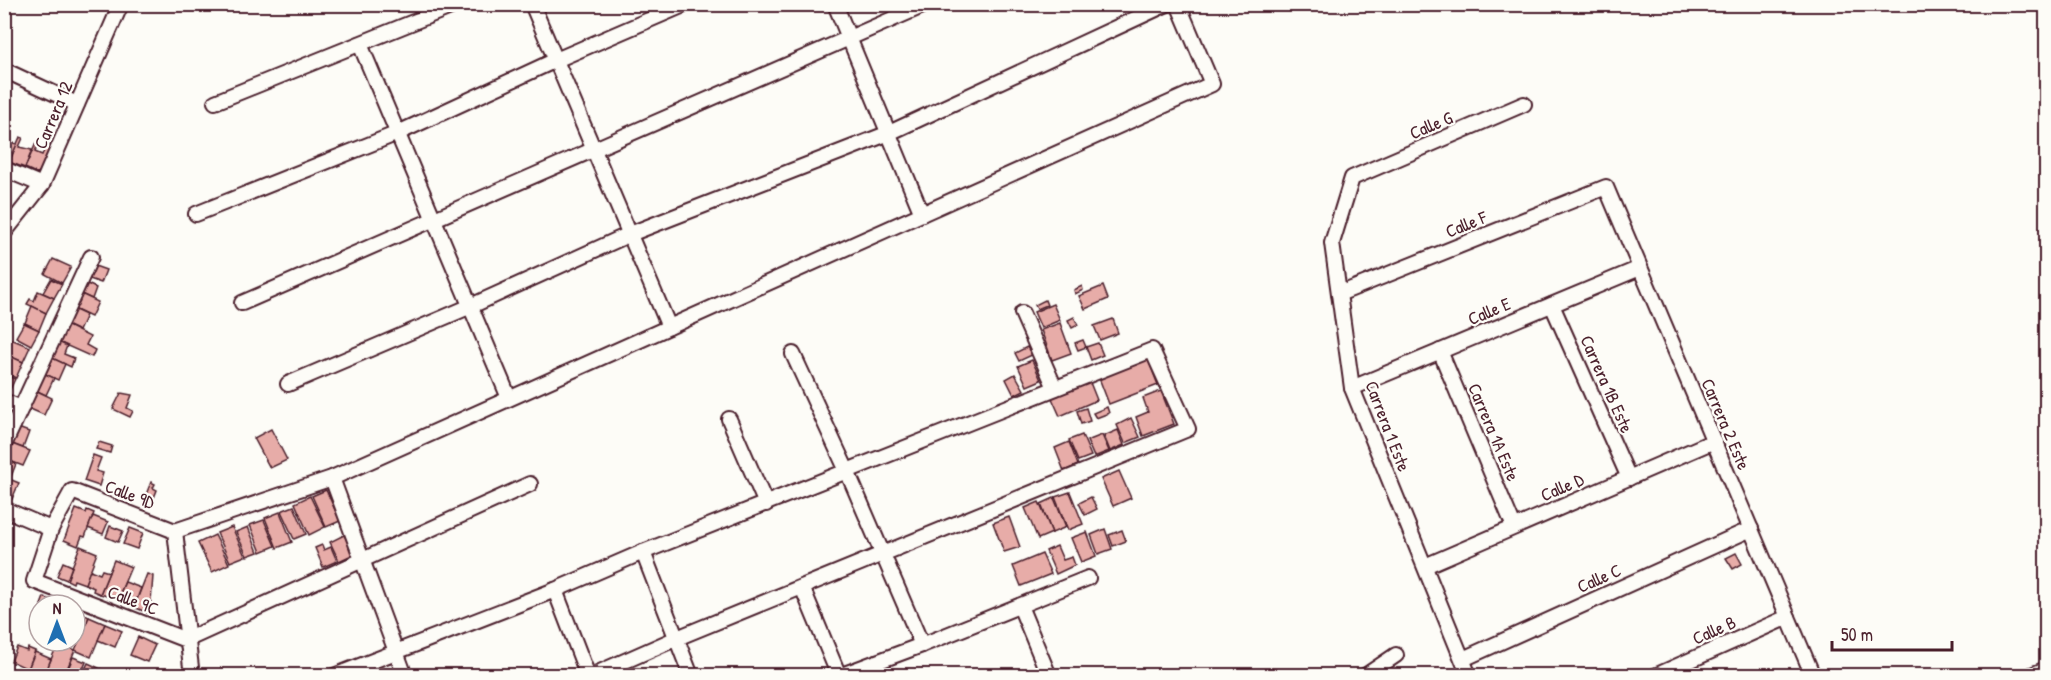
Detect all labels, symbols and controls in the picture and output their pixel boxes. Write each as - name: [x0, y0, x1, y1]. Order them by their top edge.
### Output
- street label: Carrera 12: [28, 77, 79, 153]
- street label: Calle G: [1406, 105, 1457, 145]
- street label: Calle F: [1442, 204, 1492, 244]
- street label: Calle E: [1464, 291, 1514, 331]
- street label: Carrera 1B Este: [1574, 331, 1640, 437]
- street label: Carrera 2 Este: [1696, 375, 1756, 473]
- street label: Carrera 1 Este: [1359, 377, 1417, 475]
- street label: Carrera 1A Este: [1462, 379, 1526, 485]
- street label: Calle D: [1537, 467, 1588, 507]
- street label: Calle 9D: [102, 473, 159, 515]
- street label: Calle C: [1573, 557, 1625, 599]
- street label: Calle 9C: [104, 579, 162, 621]
- north arrow: [27, 593, 87, 653]
- text: N: [53, 597, 62, 619]
- street label: Calle B: [1688, 609, 1740, 651]
- scale bar: [1832, 614, 1952, 652]
- text: 50 m: [1841, 622, 1873, 647]

